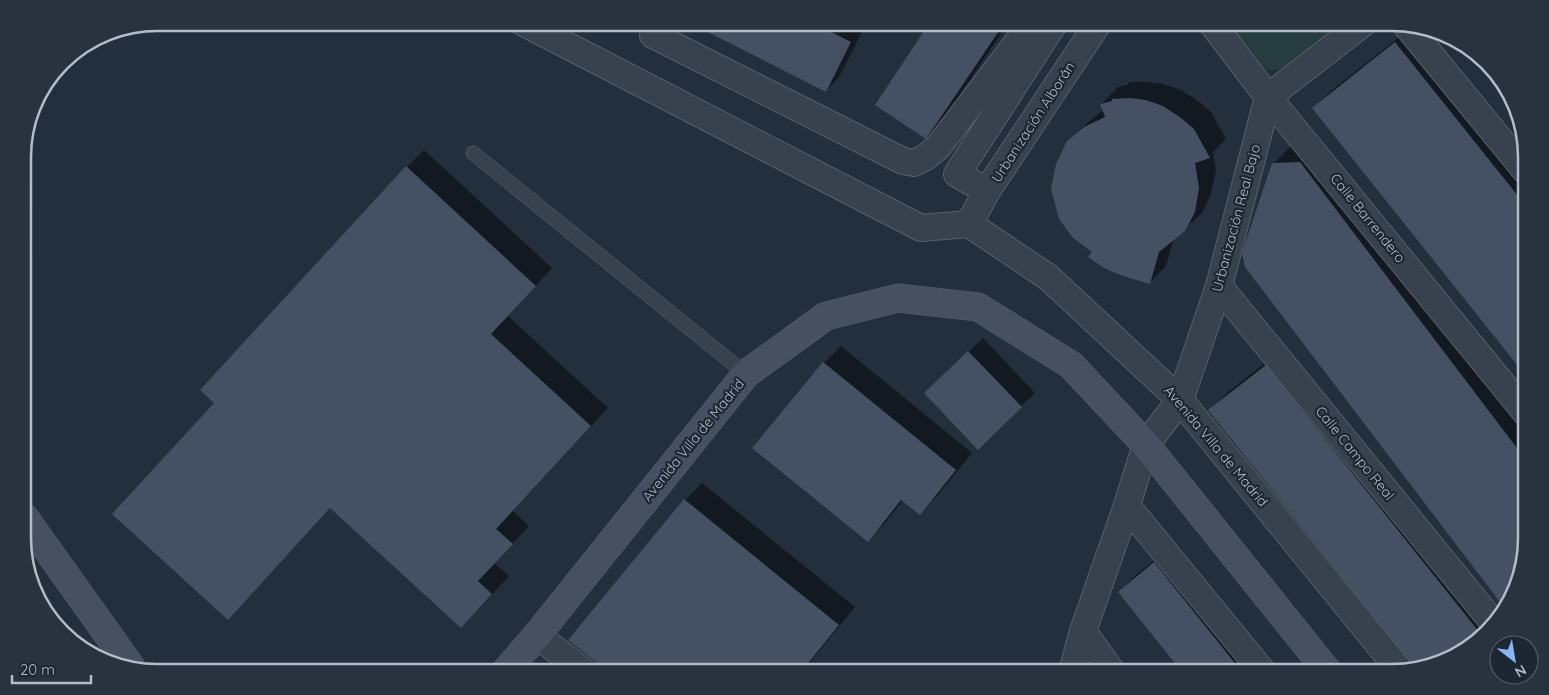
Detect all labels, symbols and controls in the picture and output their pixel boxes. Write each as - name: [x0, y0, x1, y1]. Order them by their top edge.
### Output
- street label: Urbanización Alborán: [987, 58, 1079, 186]
- street label: Urbanización Real Bajo: [1208, 142, 1264, 294]
- street label: Calle Barrendero: [1326, 170, 1410, 266]
- street label: Avenida Villa de Madrid: [638, 375, 748, 505]
- street label: Avenida Villa de Madrid: [1160, 382, 1272, 510]
- street label: Calle Campo Real: [1312, 402, 1398, 504]
- north arrow: [1489, 635, 1539, 685]
- scale bar: [12, 652, 91, 684]
- text: 20 m: [20, 660, 55, 679]
- text: N: [1512, 661, 1530, 682]

